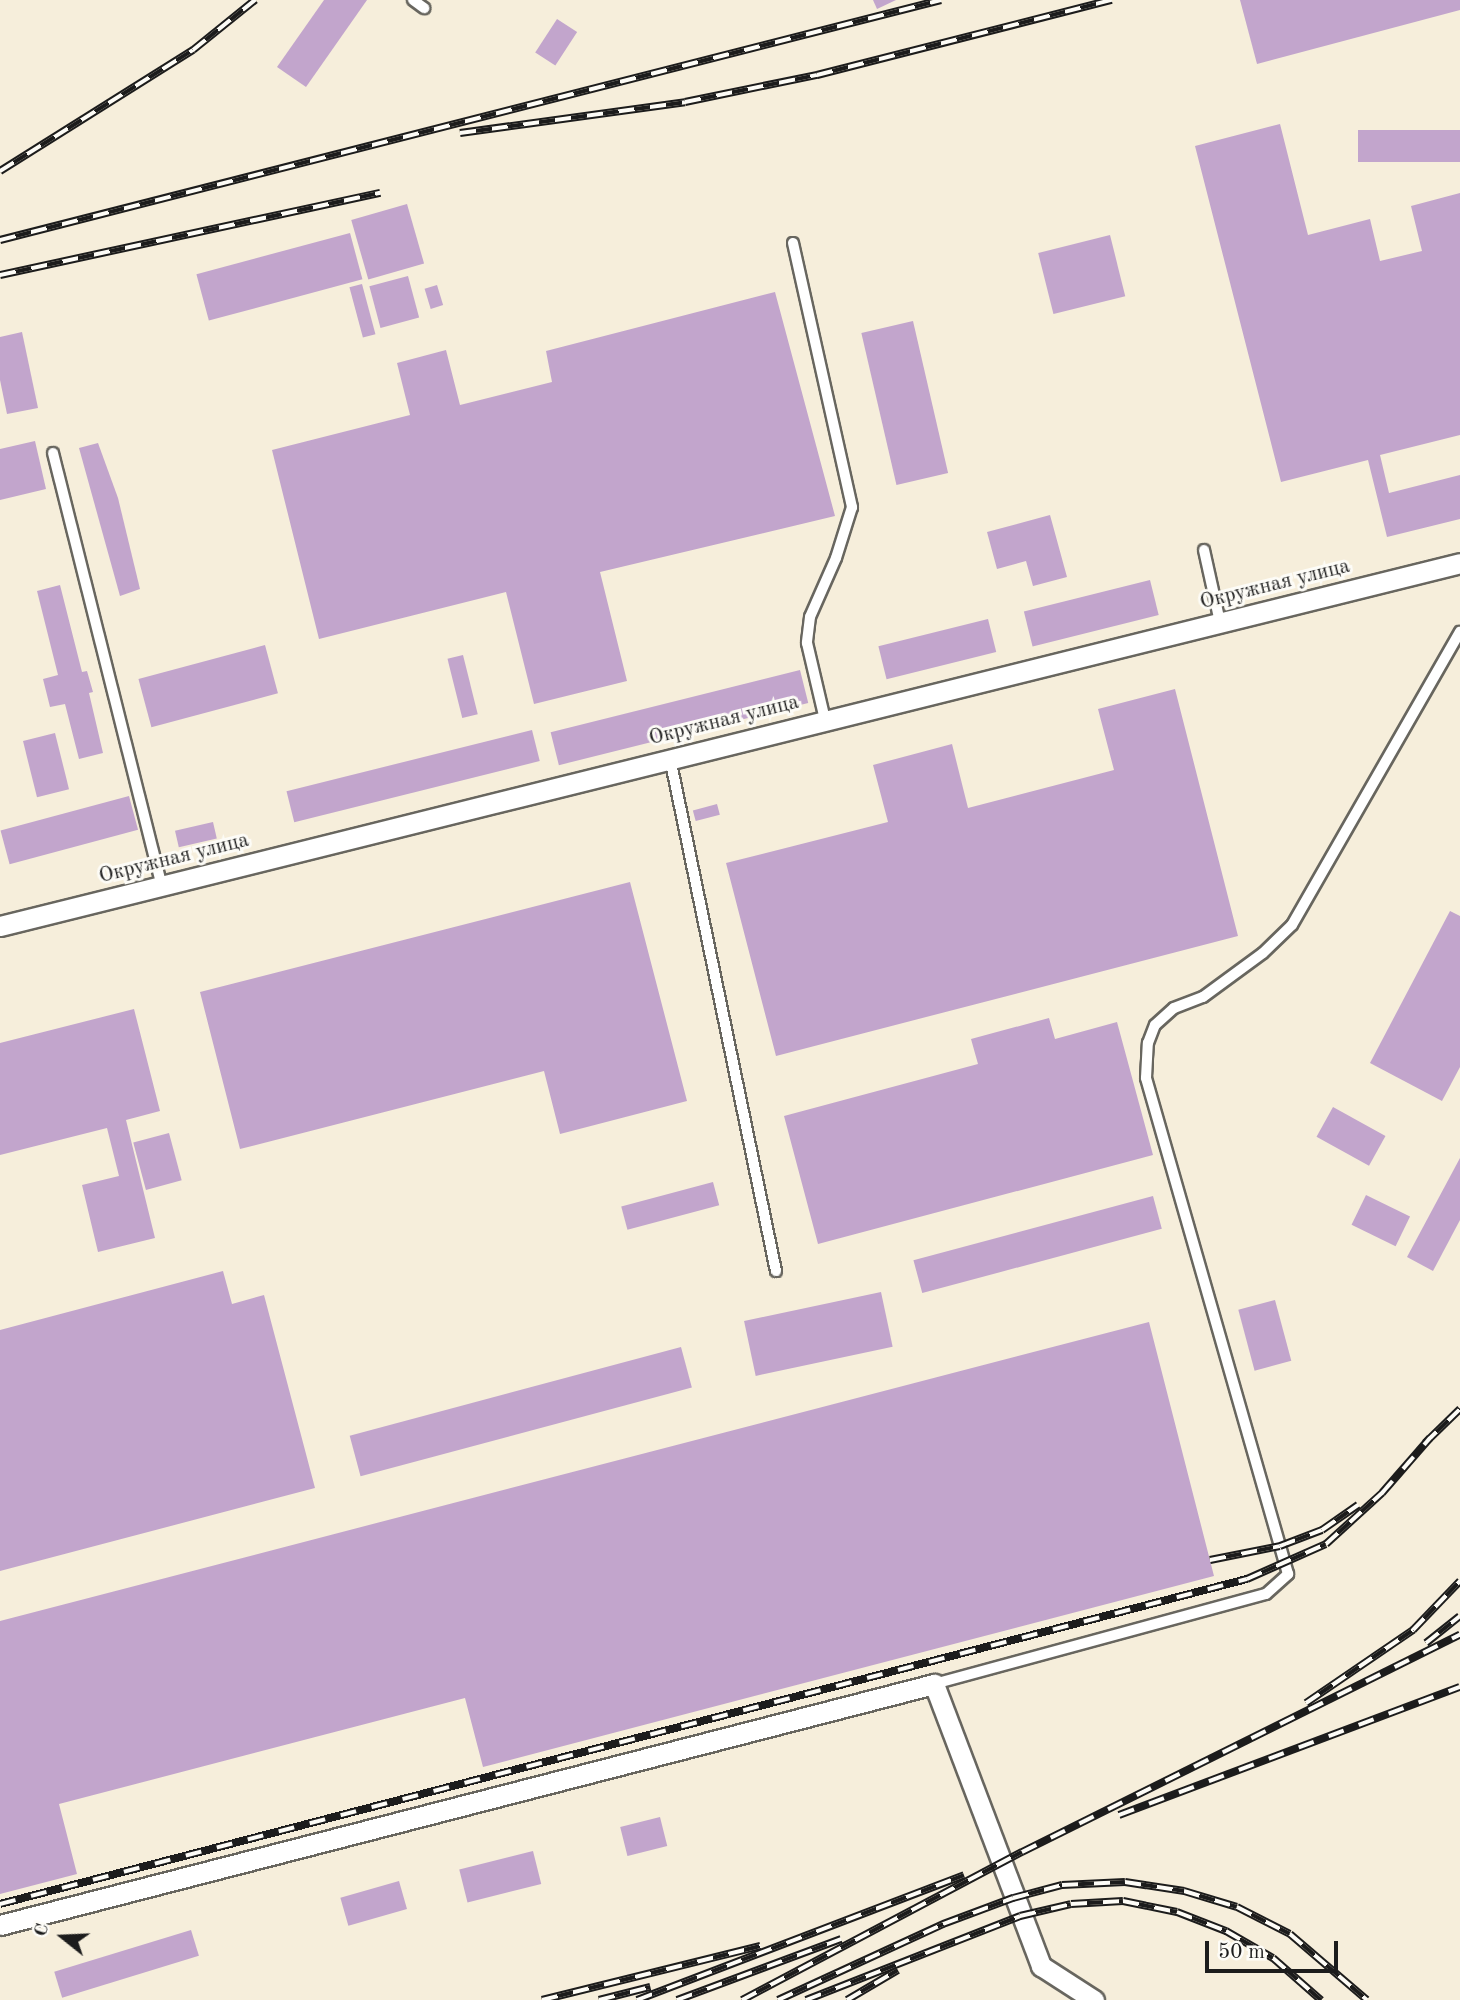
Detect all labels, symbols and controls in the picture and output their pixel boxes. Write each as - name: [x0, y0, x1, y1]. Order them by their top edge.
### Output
- street label: Окружная улица: [1197, 554, 1353, 616]
- street label: Окружная улица: [646, 690, 802, 752]
- street label: Окружная улица: [96, 828, 252, 890]
- north arrow: [28, 1902, 98, 1972]
- text: С: [32, 1921, 54, 1939]
- scale bar: [1208, 1926, 1341, 1970]
- text: 50 m: [1218, 1942, 1265, 1963]

